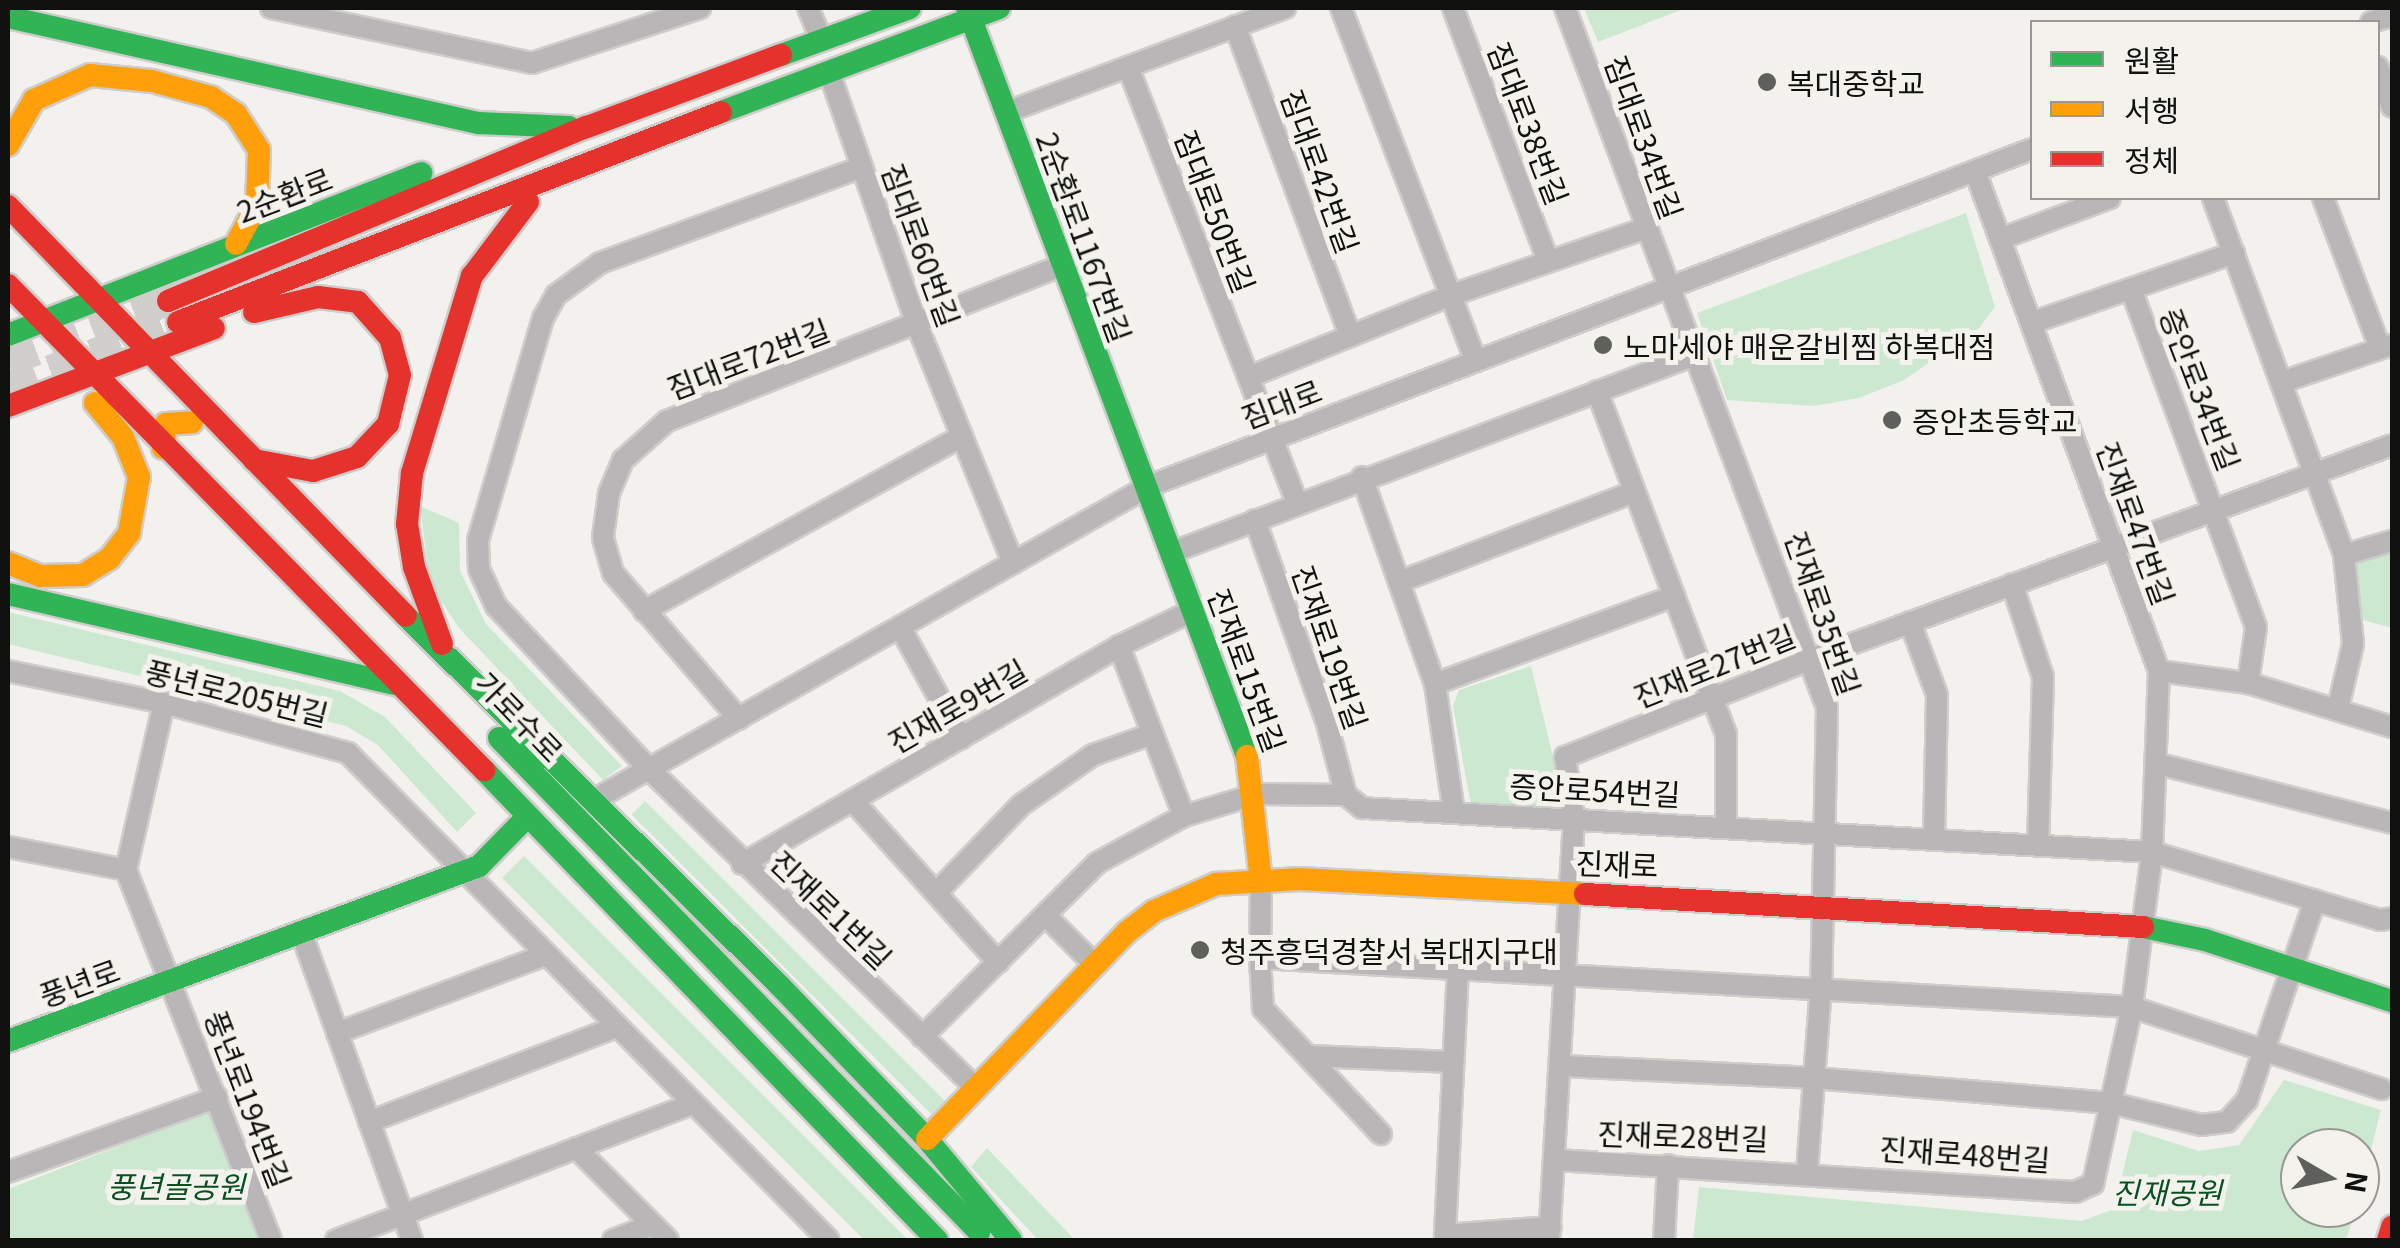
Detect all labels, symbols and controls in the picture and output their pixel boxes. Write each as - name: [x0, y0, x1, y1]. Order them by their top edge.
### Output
- legend: [2030, 20, 2380, 200]
- street label: 짐대로38번길: [1482, 37, 1576, 209]
- text: 원활: [2124, 37, 2179, 81]
- street label: 짐대로34번길: [1599, 50, 1691, 224]
- place label: 복대중학교: [1787, 64, 1925, 100]
- marker: 복대중학교: [1756, 71, 1778, 93]
- street label: 짐대로42번길: [1275, 84, 1367, 258]
- text: 서행: [2124, 87, 2179, 131]
- street label: 짐대로50번길: [1169, 125, 1263, 297]
- street label: 2순환로1167번길: [1030, 127, 1140, 347]
- text: 정체: [2124, 137, 2179, 181]
- street label: 짐대로60번길: [876, 158, 968, 332]
- street label: 2순환로: [231, 159, 337, 229]
- street label: 증안로34번길: [2154, 303, 2248, 475]
- street label: 짐대로72번길: [662, 311, 834, 405]
- place label: 노마세야 매운갈비찜 하복대점: [1623, 327, 1995, 363]
- marker: 노마세야 매운갈비찜 하복대점: [1592, 334, 1614, 356]
- street label: 짐대로: [1236, 371, 1326, 435]
- place label: 증안초등학교: [1912, 402, 2078, 438]
- marker: 증안초등학교: [1881, 409, 1903, 431]
- street label: 진재로47번길: [2091, 436, 2183, 610]
- street label: 진재로35번길: [1779, 526, 1869, 700]
- street label: 진재로19번길: [1286, 560, 1376, 734]
- street label: 진재로15번길: [1202, 583, 1294, 757]
- street label: 진재로27번길: [1628, 616, 1800, 714]
- street label: 진재로9번길: [881, 651, 1033, 759]
- street label: 풍년로205번길: [141, 652, 333, 732]
- street label: 가로수로: [469, 664, 571, 768]
- street label: 증안로54번길: [1509, 767, 1681, 811]
- street label: 진재로1번길: [764, 842, 900, 976]
- street label: 진재로: [1575, 844, 1659, 882]
- place label: 청주흥덕경찰서 복대지구대: [1220, 932, 1558, 968]
- marker: 청주흥덕경찰서 복대지구대: [1189, 939, 1211, 961]
- street label: 풍년로: [34, 951, 124, 1013]
- street label: 풍년로194번길: [199, 1005, 299, 1193]
- street label: 진재로28번길: [1597, 1114, 1769, 1156]
- north arrow: [2280, 1128, 2380, 1228]
- street label: 진재로48번길: [1878, 1129, 2052, 1177]
- park label: 풍년골공원: [107, 1167, 245, 1203]
- text: N: [2336, 1169, 2379, 1196]
- park label: 진재공원: [2112, 1173, 2222, 1209]

